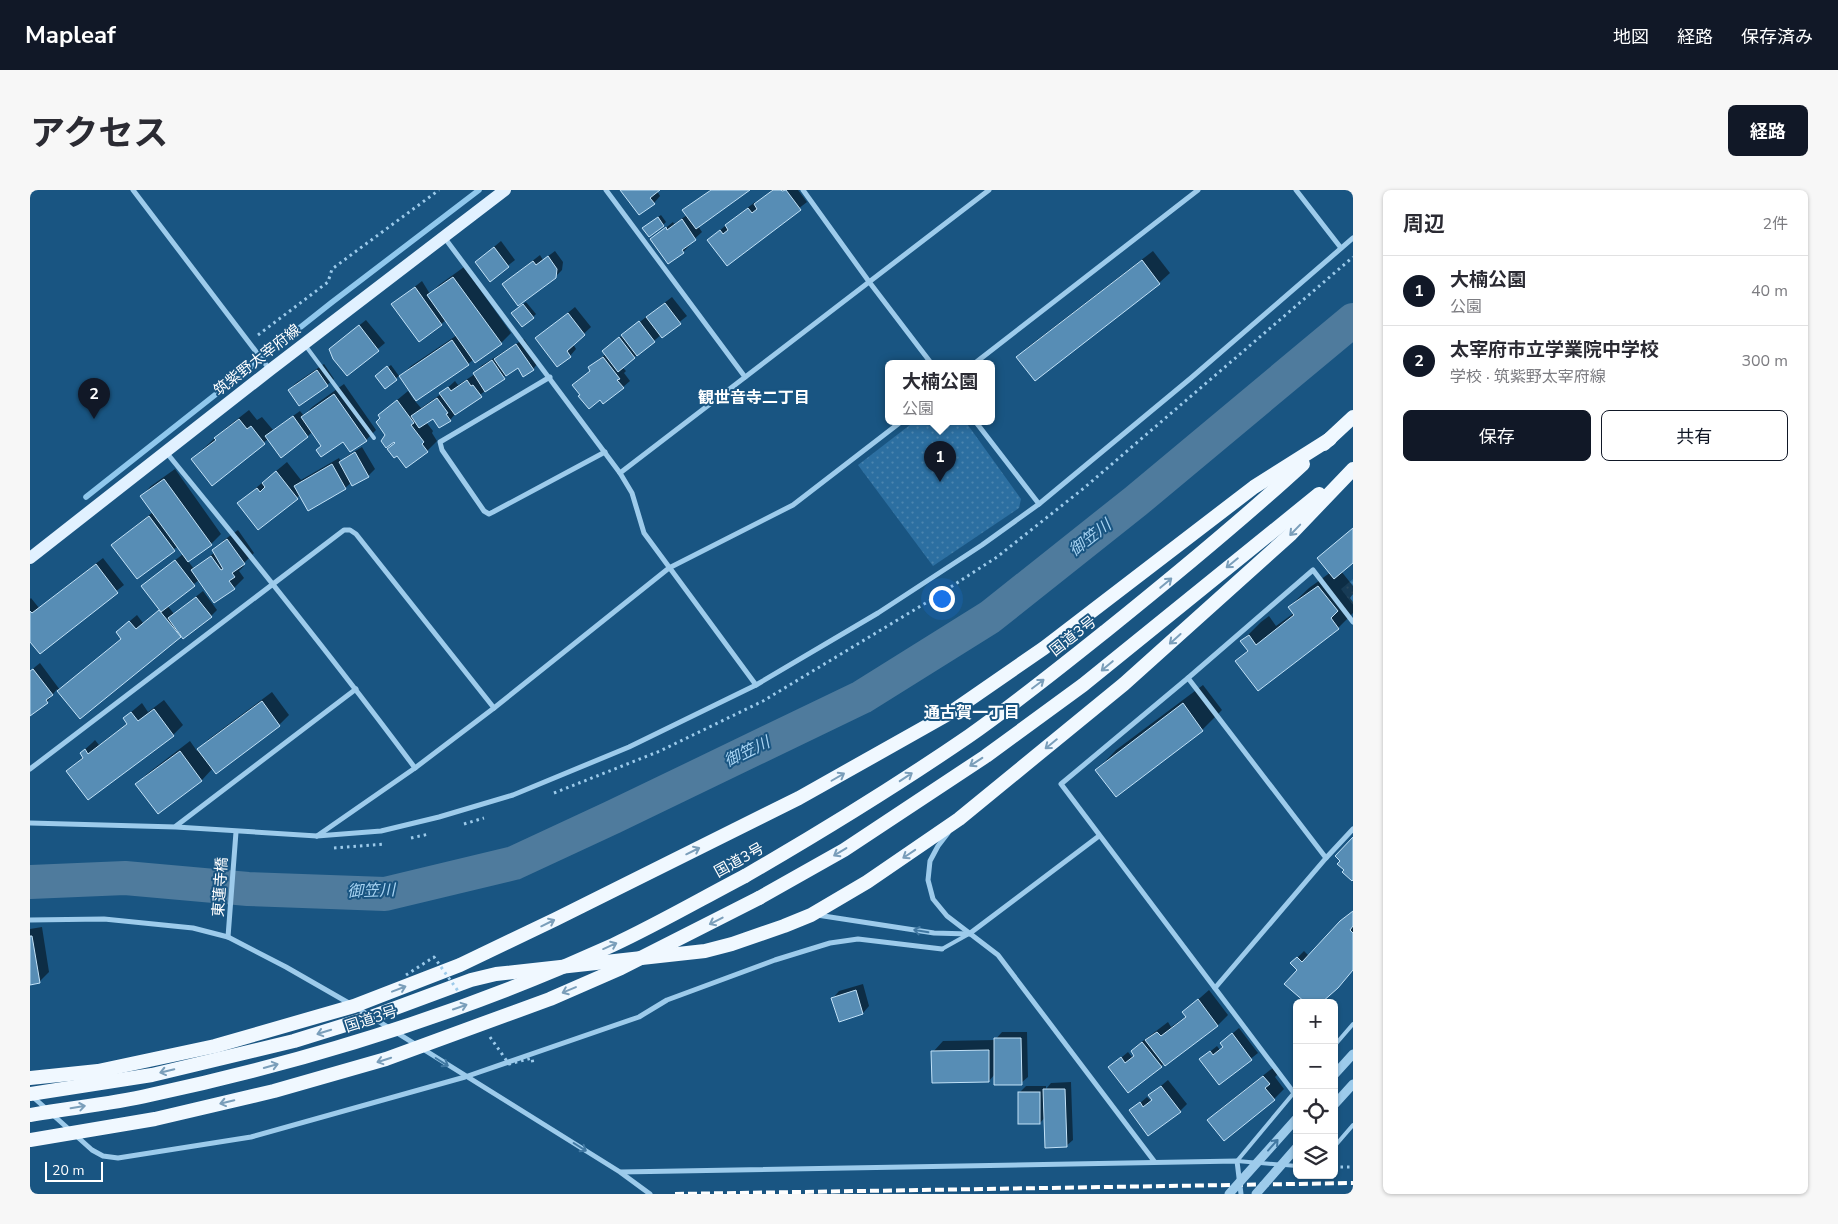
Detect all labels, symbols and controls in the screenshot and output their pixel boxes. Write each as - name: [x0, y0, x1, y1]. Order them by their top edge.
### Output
- text: Mapleaf: [25, 19, 116, 51]
- text: 地図: [1613, 25, 1649, 49]
- text: 経路: [1677, 25, 1713, 49]
- text: 保存済み: [1741, 25, 1813, 49]
- button: 経路: [1728, 105, 1808, 156]
- text: アクセス: [30, 110, 168, 157]
- text: 周辺: [1403, 210, 1445, 238]
- text: 2件: [1762, 213, 1788, 235]
- text: 大楠公園: [1450, 267, 1526, 293]
- text: 1: [1414, 280, 1424, 302]
- text: 40 m: [1751, 280, 1788, 302]
- text: 公園: [1450, 296, 1482, 318]
- street label: 筑紫野太宰府線: [209, 320, 305, 400]
- text: 太宰府市立学業院中学校: [1450, 337, 1659, 363]
- text: 2: [1414, 350, 1424, 372]
- text: 300 m: [1741, 350, 1788, 372]
- popup: [885, 360, 995, 425]
- text: 学校 · 筑紫野太宰府線: [1450, 366, 1606, 388]
- text: 大楠公園: [902, 369, 978, 395]
- pin: 2: [78, 378, 110, 419]
- district label: 観世音寺二丁目: [698, 387, 810, 409]
- text: 公園: [902, 398, 934, 420]
- button: 保存: [1403, 410, 1591, 461]
- button: 共有: [1601, 410, 1788, 461]
- pin: 1: [924, 441, 956, 482]
- water label: 御笠川: [1064, 513, 1117, 561]
- one-way arrow: [1289, 523, 1301, 536]
- one-way arrow: [1226, 558, 1239, 569]
- one-way arrow: [1159, 577, 1172, 588]
- your location: [929, 586, 955, 612]
- street label: 国道3号: [1046, 611, 1100, 661]
- one-way arrow: [1168, 633, 1181, 644]
- one-way arrow: [1101, 660, 1114, 671]
- one-way arrow: [1031, 678, 1044, 689]
- district label: 通古賀一丁目: [924, 702, 1020, 724]
- water label: 御笠川: [721, 731, 775, 772]
- one-way arrow: [1045, 738, 1058, 749]
- one-way arrow: [969, 757, 983, 768]
- one-way arrow: [830, 771, 844, 781]
- one-way arrow: [898, 772, 912, 782]
- street label: 国道3号: [711, 838, 767, 882]
- one-way arrow: [685, 846, 700, 855]
- one-way arrow: [834, 847, 848, 857]
- one-way arrow: [902, 849, 916, 859]
- street label: 東蓮寺橋: [208, 856, 232, 918]
- water label: 御笠川: [347, 879, 397, 903]
- one-way arrow: [708, 916, 723, 926]
- one-way arrow: [540, 918, 555, 928]
- one-way arrow: [913, 926, 929, 936]
- one-way arrow: [602, 940, 617, 950]
- one-way arrow: [391, 984, 406, 993]
- one-way arrow: [562, 986, 577, 996]
- map controls: [1293, 999, 1338, 1179]
- button: +: [1293, 999, 1338, 1044]
- street label: 国道3号: [342, 1001, 400, 1037]
- one-way arrow: [451, 1002, 467, 1011]
- one-way arrow: [317, 1027, 333, 1037]
- button: −: [1293, 1044, 1338, 1089]
- one-way arrow: [376, 1055, 392, 1065]
- one-way arrow: [434, 1057, 448, 1067]
- one-way arrow: [263, 1061, 279, 1071]
- one-way arrow: [159, 1067, 175, 1076]
- button: locate: [1293, 1089, 1338, 1134]
- one-way arrow: [220, 1098, 236, 1107]
- one-way arrow: [70, 1102, 86, 1112]
- button: layers: [1293, 1134, 1338, 1179]
- one-way arrow: [1267, 1138, 1279, 1151]
- one-way arrow: [573, 1142, 587, 1152]
- scale bar: [45, 1159, 102, 1182]
- text: 20 m: [52, 1161, 84, 1180]

